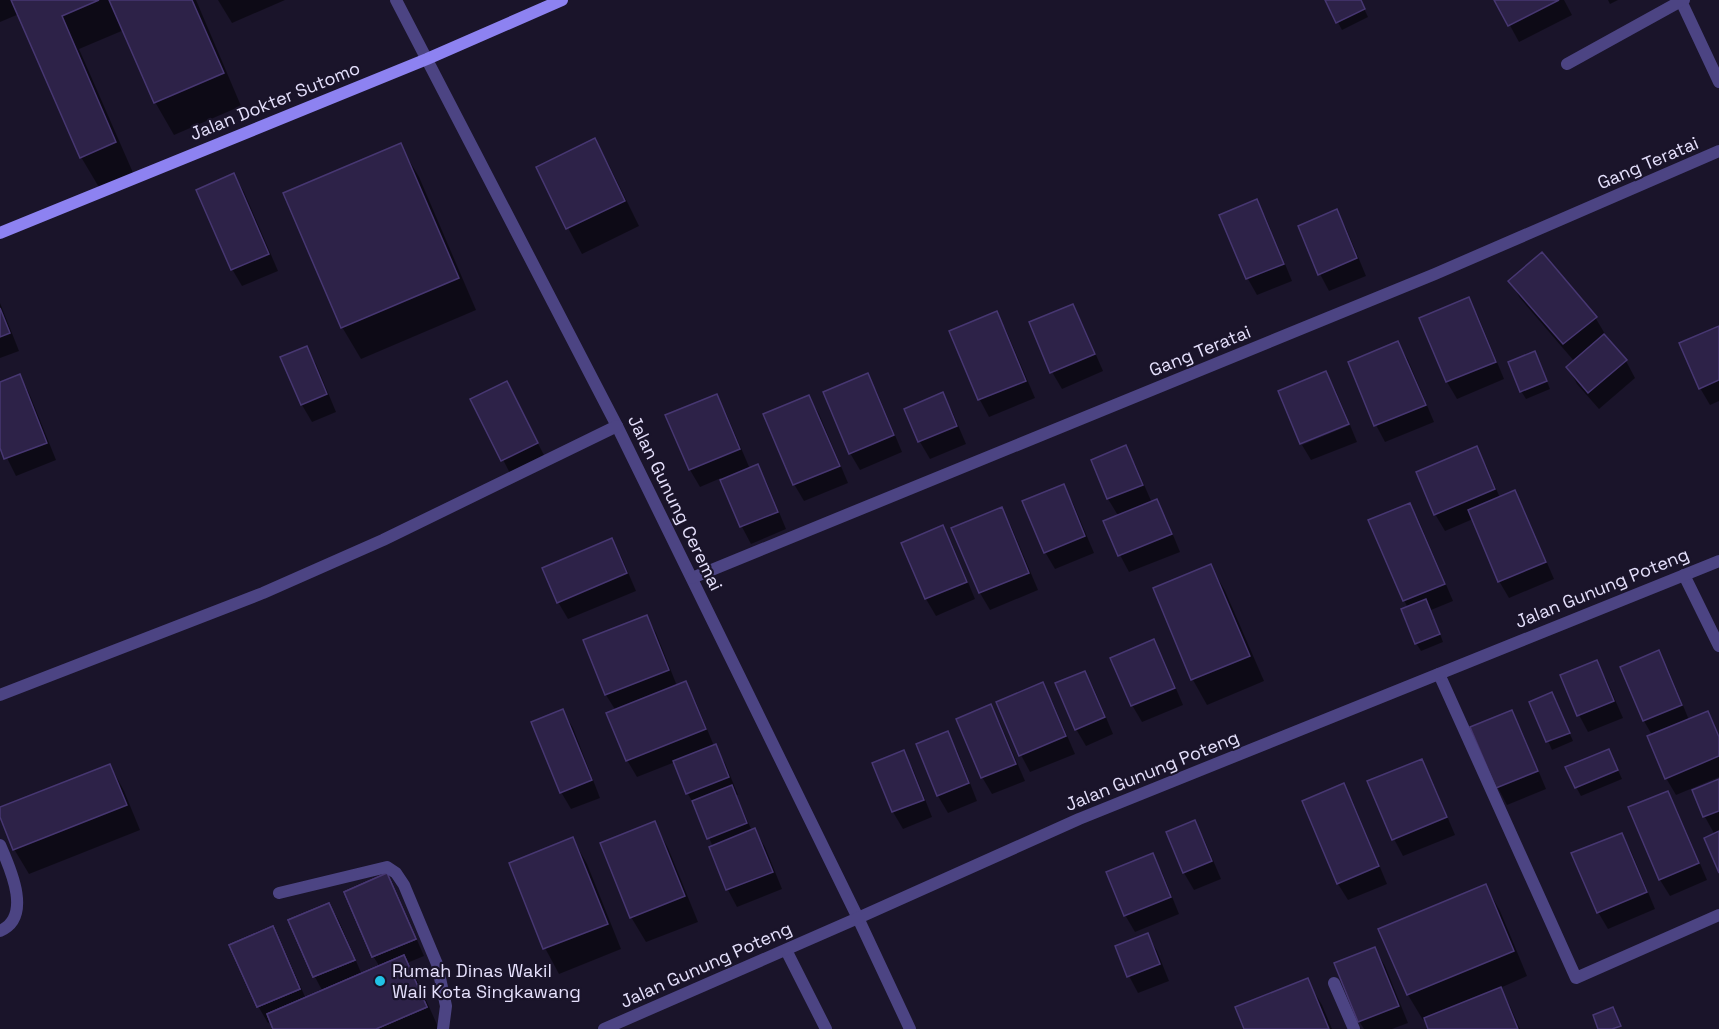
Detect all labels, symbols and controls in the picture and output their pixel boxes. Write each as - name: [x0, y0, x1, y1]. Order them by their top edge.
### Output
- street label: Jalan Dokter Sutomo: [186, 56, 363, 145]
- street label: Gang Teratai: [1594, 131, 1702, 194]
- street label: Gang Teratai: [1146, 320, 1254, 381]
- street label: Jalan Gunung Ceremai: [623, 411, 728, 594]
- street label: Jalan Gunung Poteng: [1511, 542, 1692, 633]
- street label: Jalan Gunung Poteng: [1061, 725, 1242, 816]
- street label: Jalan Gunung Poteng: [616, 916, 795, 1013]
- place label: Rumah Dinas Wakil Wali Kota Singkawang: [392, 959, 581, 1003]
- marker: Rumah Dinas Wakil Wali Kota Singkawang: [373, 974, 387, 988]

